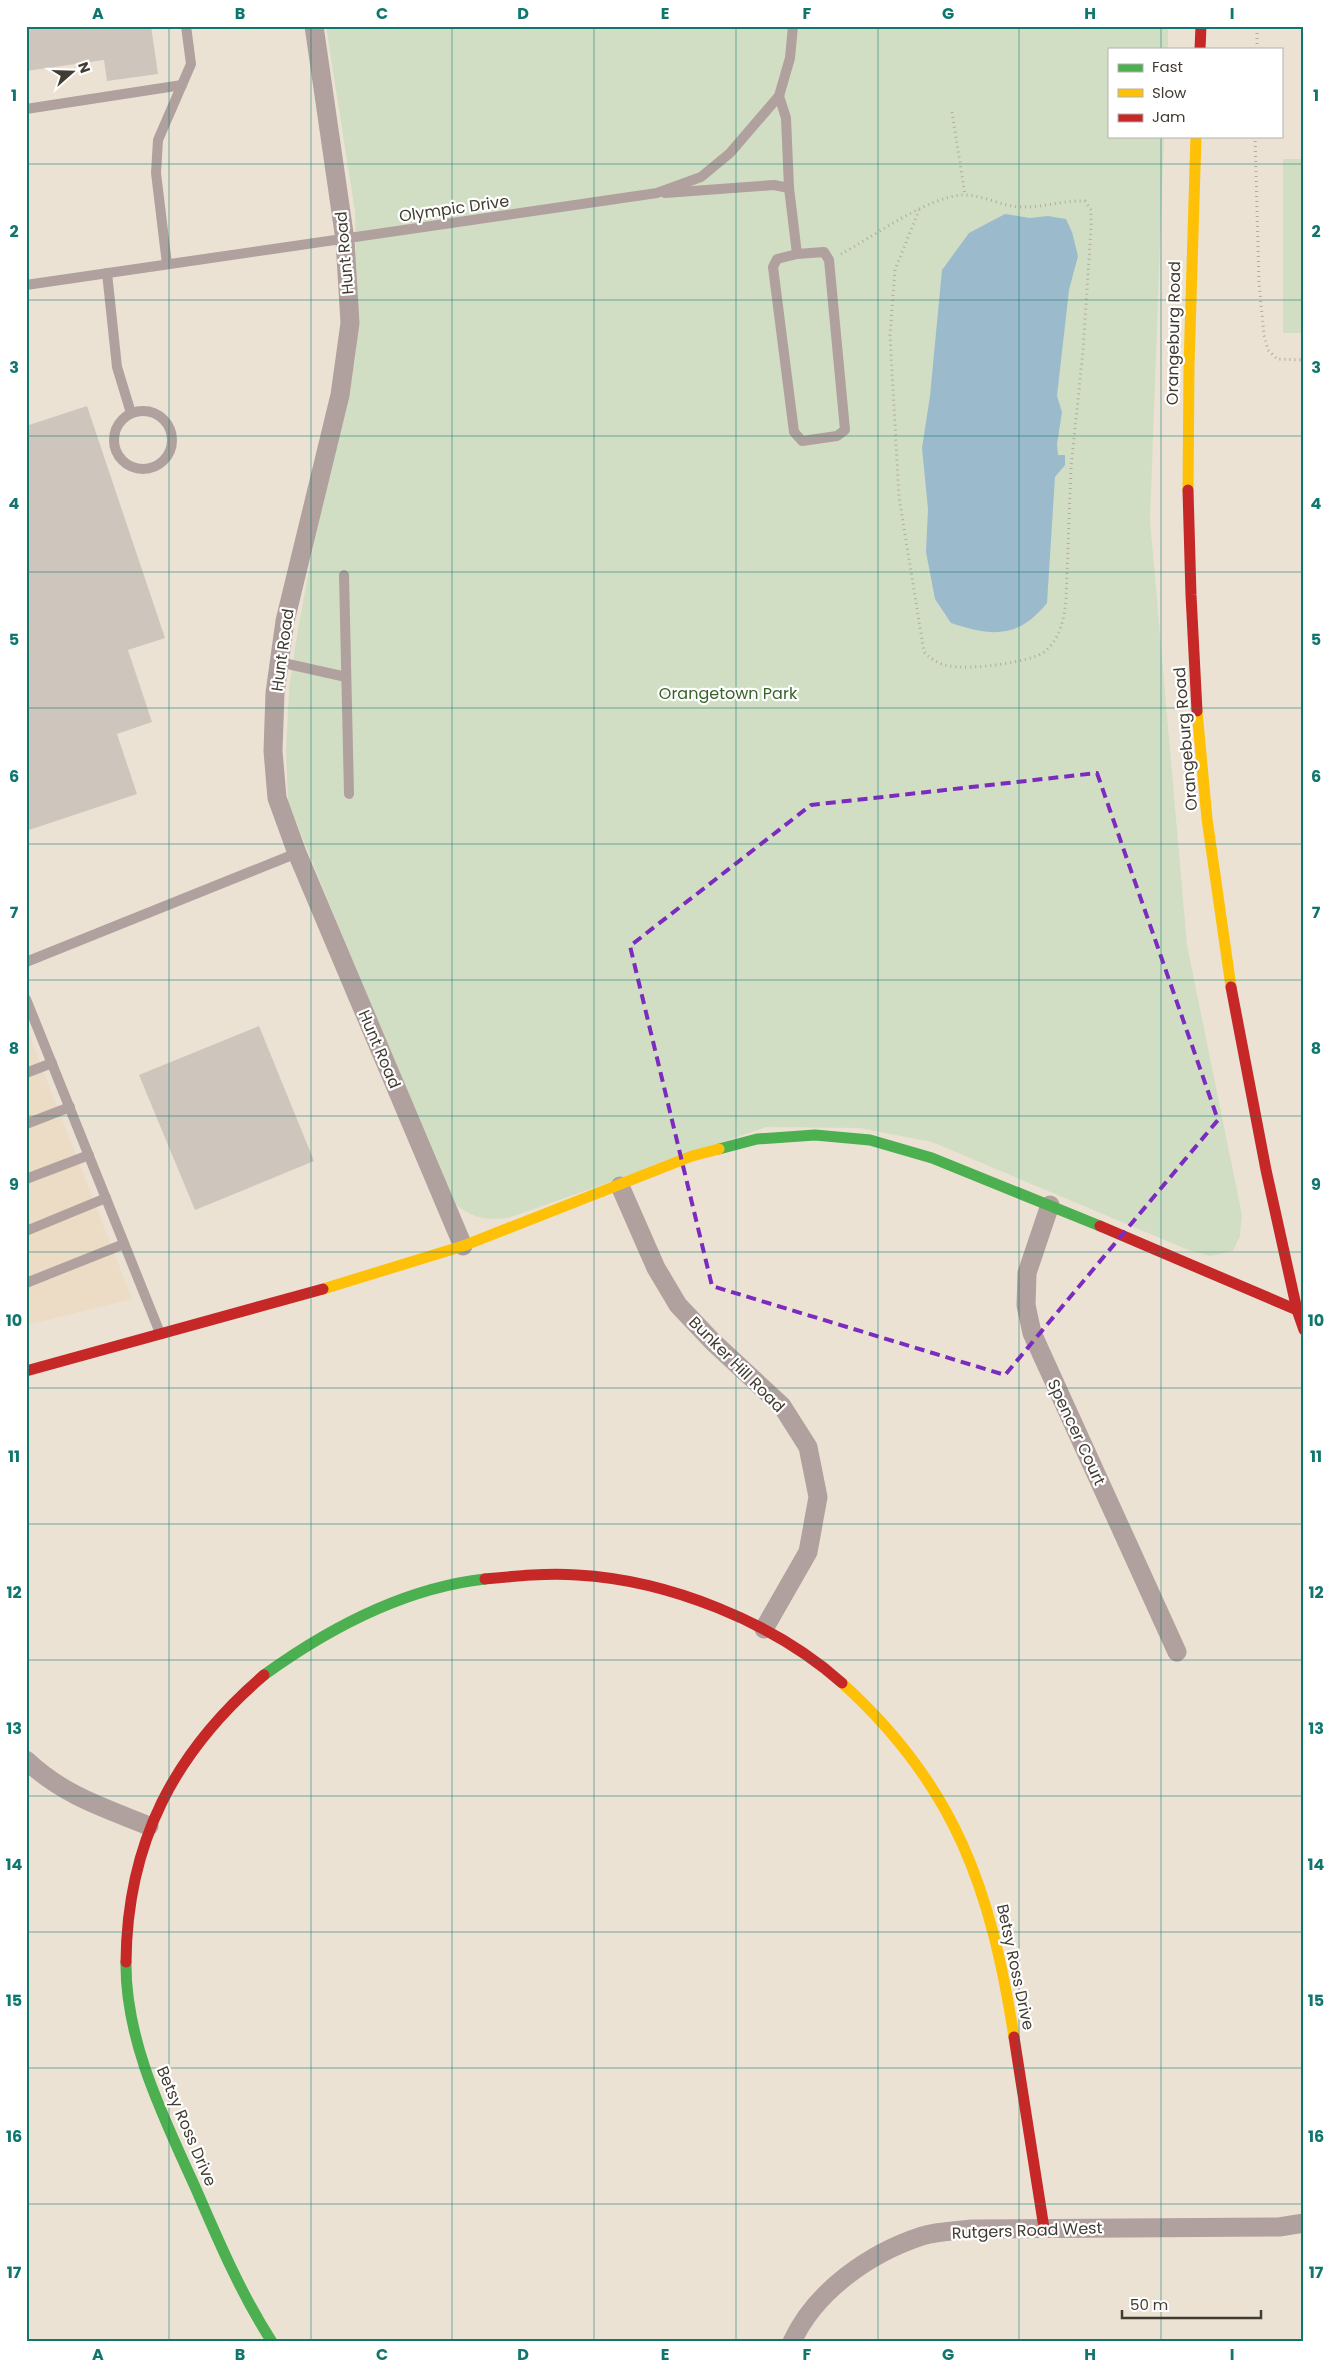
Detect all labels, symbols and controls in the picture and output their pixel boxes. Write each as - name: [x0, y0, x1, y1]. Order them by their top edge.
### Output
- text: A: [92, 2, 104, 25]
- text: B: [235, 2, 245, 25]
- text: C: [376, 2, 388, 25]
- text: D: [517, 2, 529, 25]
- text: E: [661, 2, 669, 25]
- text: F: [803, 2, 812, 25]
- text: G: [942, 2, 954, 25]
- text: H: [1084, 2, 1096, 25]
- text: I: [1230, 2, 1234, 25]
- north arrow: [48, 48, 98, 98]
- legend: [1108, 48, 1282, 138]
- text: Fast: [1152, 56, 1183, 77]
- text: N: [73, 59, 95, 76]
- text: Slow: [1152, 82, 1187, 103]
- text: 1: [11, 84, 17, 107]
- text: 1: [1313, 84, 1319, 107]
- text: Jam: [1152, 106, 1186, 127]
- street label: Olympic Drive: [398, 189, 511, 228]
- street label: Hunt Road: [329, 210, 360, 295]
- text: 2: [9, 220, 19, 243]
- text: 2: [1311, 220, 1321, 243]
- street label: Orangeburg Road: [1161, 261, 1186, 405]
- text: 3: [9, 356, 19, 379]
- text: 3: [1311, 356, 1321, 379]
- text: 4: [9, 492, 20, 515]
- text: 4: [1311, 492, 1322, 515]
- street label: Hunt Road: [265, 607, 300, 693]
- text: 5: [9, 628, 19, 651]
- text: 5: [1311, 628, 1321, 651]
- street label: Orangeburg Road: [1168, 666, 1203, 812]
- park label: Orangetown Park: [659, 682, 798, 705]
- text: 6: [9, 765, 19, 788]
- text: 6: [1311, 765, 1321, 788]
- text: 7: [10, 901, 19, 924]
- text: 7: [1312, 901, 1321, 924]
- street label: Hunt Road: [353, 1006, 406, 1092]
- text: 8: [9, 1037, 19, 1060]
- text: 8: [1311, 1037, 1321, 1060]
- text: 9: [9, 1173, 19, 1196]
- text: 9: [1311, 1173, 1321, 1196]
- text: 10: [6, 1309, 22, 1332]
- text: 10: [1308, 1309, 1324, 1332]
- street label: Bunker Hill Road: [683, 1311, 790, 1418]
- street label: Spencer Court: [1042, 1375, 1111, 1489]
- text: 11: [8, 1445, 20, 1468]
- text: 11: [1310, 1445, 1322, 1468]
- text: 12: [6, 1581, 22, 1604]
- text: 12: [1308, 1581, 1324, 1604]
- text: 13: [6, 1717, 22, 1740]
- text: 13: [1308, 1717, 1324, 1740]
- text: 14: [6, 1853, 23, 1876]
- text: 14: [1308, 1853, 1325, 1876]
- street label: Betsy Ross Drive: [991, 1902, 1040, 2032]
- text: 15: [6, 1989, 22, 2012]
- text: 15: [1308, 1989, 1324, 2012]
- street label: Betsy Ross Drive: [151, 2063, 222, 2190]
- text: 16: [6, 2125, 22, 2148]
- text: 16: [1308, 2125, 1324, 2148]
- street label: Rutgers Road West: [951, 2216, 1103, 2245]
- text: 17: [7, 2261, 22, 2284]
- text: 17: [1309, 2261, 1324, 2284]
- scale bar: [1122, 2288, 1261, 2320]
- text: 50 m: [1130, 2294, 1168, 2315]
- text: A: [92, 2343, 104, 2366]
- text: B: [235, 2343, 245, 2366]
- text: C: [376, 2343, 388, 2366]
- text: D: [517, 2343, 529, 2366]
- text: E: [661, 2343, 669, 2366]
- text: F: [803, 2343, 812, 2366]
- text: G: [942, 2343, 954, 2366]
- text: H: [1084, 2343, 1096, 2366]
- text: I: [1230, 2343, 1234, 2366]

